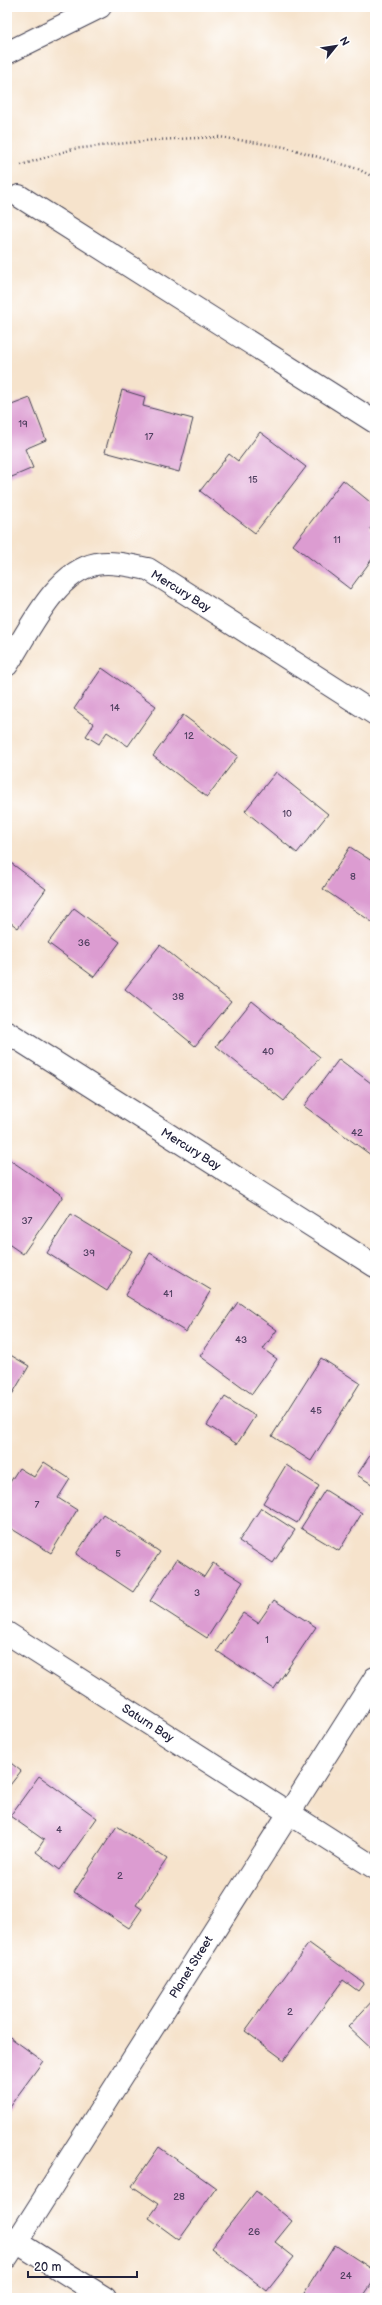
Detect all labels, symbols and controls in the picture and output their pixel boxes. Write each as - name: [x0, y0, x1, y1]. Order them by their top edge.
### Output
- north arrow: [316, 26, 356, 66]
- text: N: [337, 34, 352, 48]
- house number: 19: [18, 418, 28, 430]
- house number: 17: [145, 431, 153, 443]
- house number: 15: [248, 474, 258, 486]
- house number: 11: [333, 534, 341, 546]
- street label: Mercury Bay: [148, 567, 214, 616]
- house number: 14: [110, 702, 120, 714]
- house number: 12: [184, 730, 194, 742]
- house number: 10: [282, 808, 292, 820]
- house number: 8: [350, 871, 356, 883]
- house number: 36: [78, 937, 90, 949]
- house number: 38: [172, 991, 184, 1003]
- house number: 40: [262, 1046, 274, 1058]
- street label: Mercury Bay: [158, 1125, 224, 1174]
- house number: 42: [351, 1127, 363, 1139]
- house number: 37: [21, 1215, 33, 1227]
- house number: 39: [83, 1247, 95, 1259]
- house number: 41: [163, 1288, 173, 1300]
- house number: 43: [235, 1334, 247, 1346]
- house number: 45: [310, 1405, 322, 1417]
- house number: 7: [35, 1499, 40, 1511]
- house number: 5: [115, 1548, 121, 1560]
- house number: 3: [194, 1587, 200, 1599]
- house number: 1: [265, 1634, 269, 1646]
- street label: Saturn Bay: [119, 1701, 177, 1746]
- house number: 4: [56, 1824, 62, 1836]
- house number: 2: [117, 1870, 123, 1882]
- street label: Planet Street: [166, 1933, 217, 2001]
- house number: 2: [287, 2006, 293, 2018]
- house number: 28: [173, 2191, 185, 2203]
- house number: 26: [248, 2226, 260, 2238]
- scale bar: [28, 2253, 137, 2279]
- text: 20 m: [34, 2260, 61, 2275]
- house number: 24: [340, 2270, 352, 2282]

